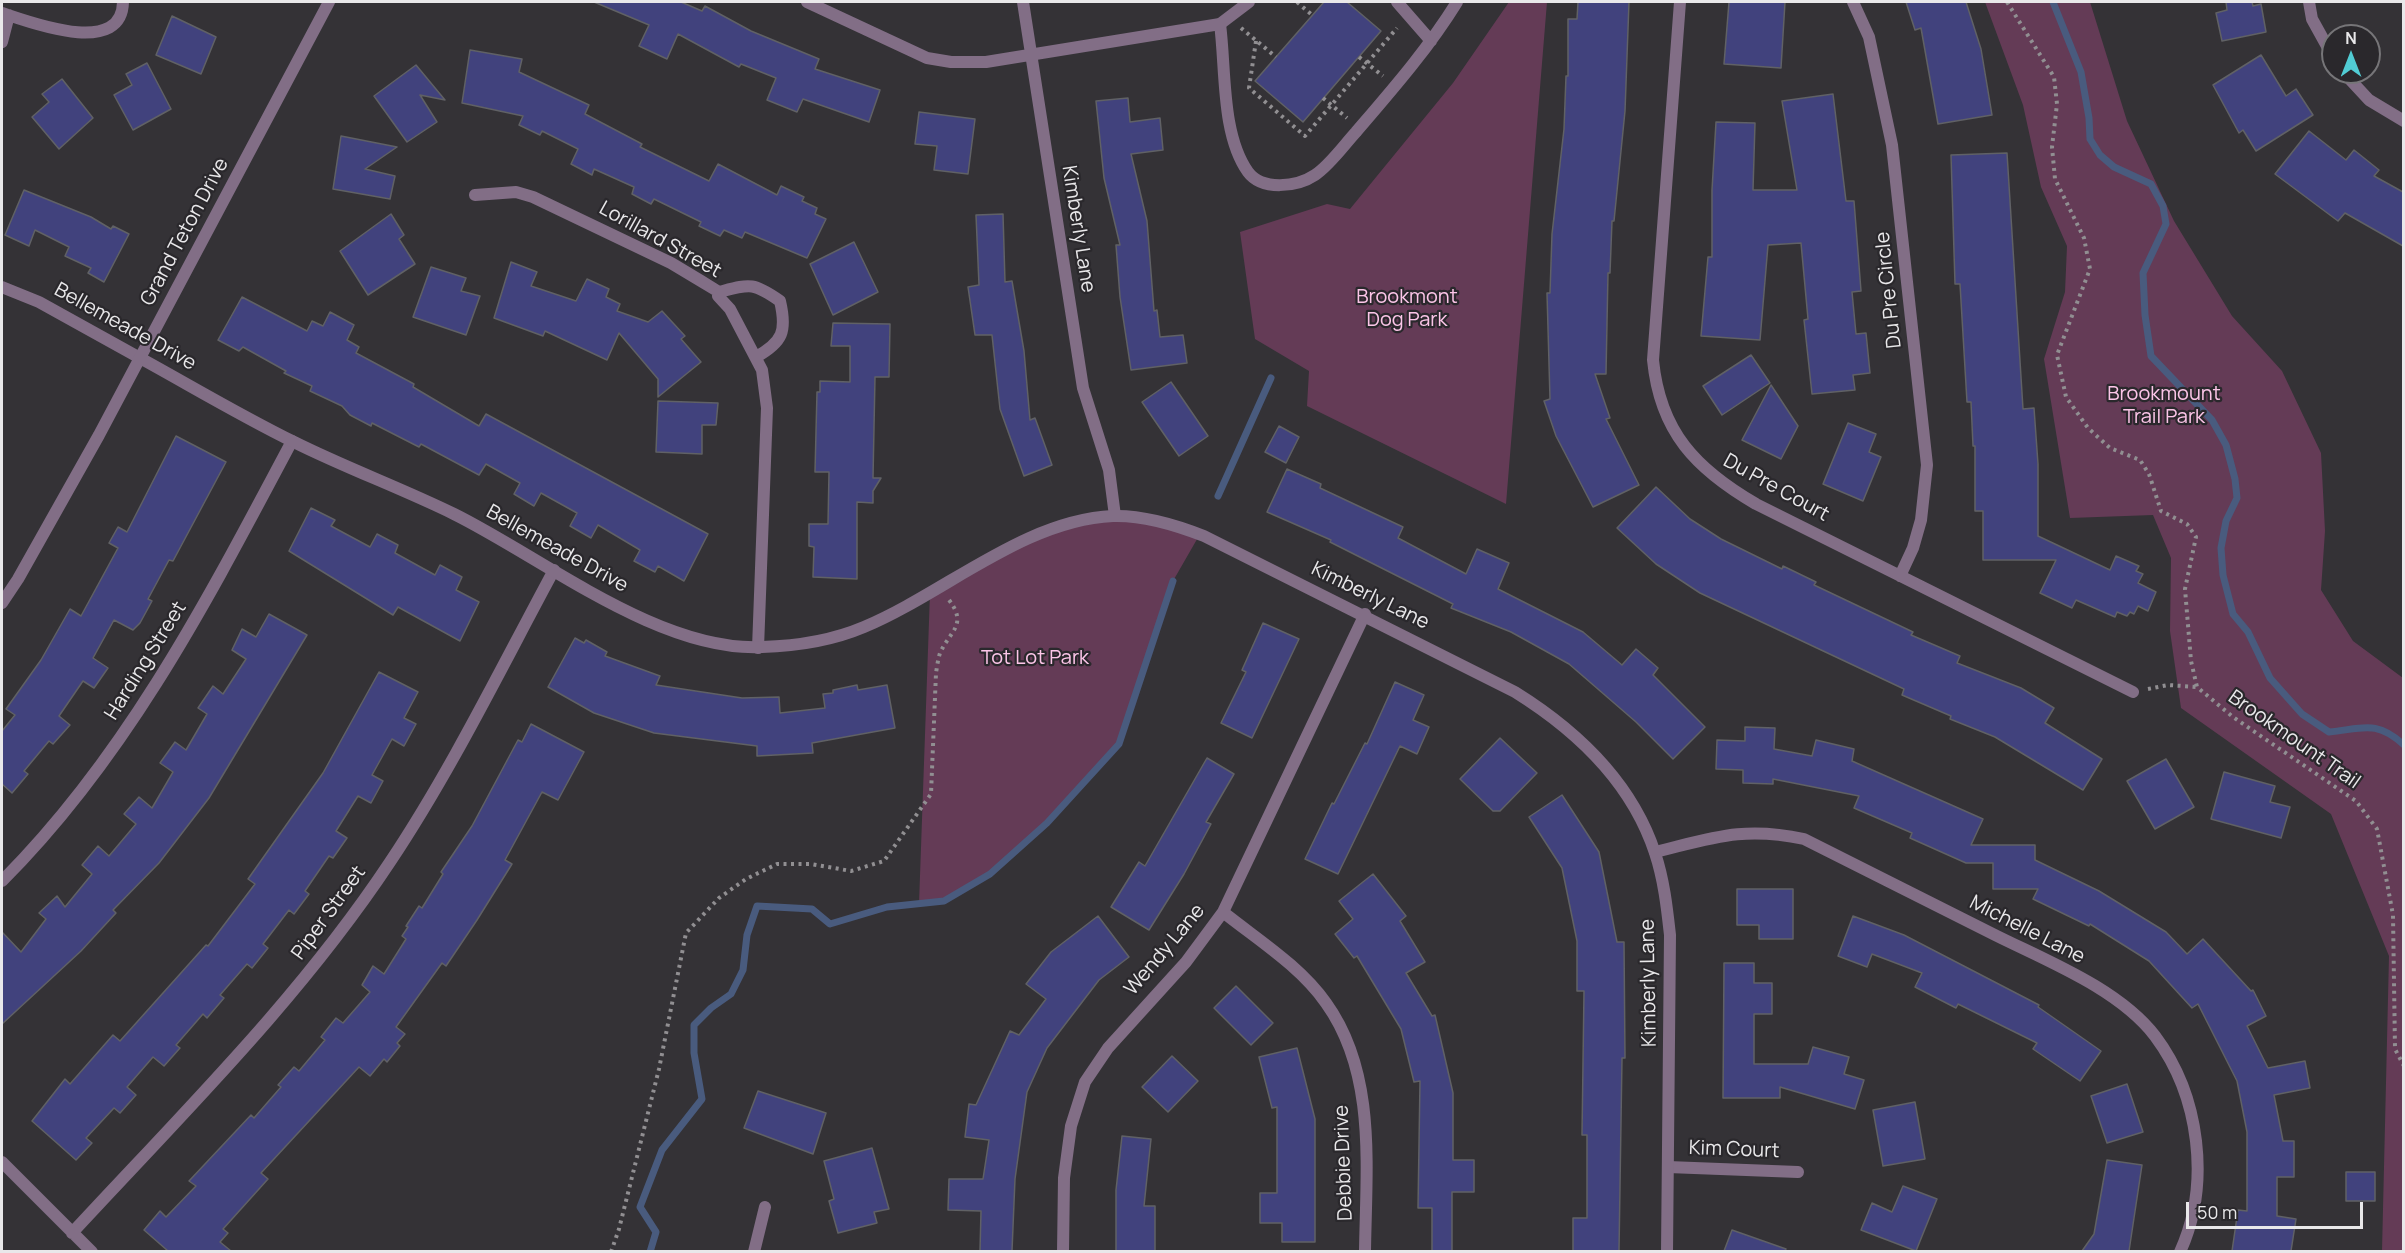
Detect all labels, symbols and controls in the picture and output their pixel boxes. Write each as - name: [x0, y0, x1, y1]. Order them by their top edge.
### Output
- north arrow: [2321, 24, 2381, 84]
- text: N: [2345, 27, 2357, 49]
- street label: Grand Teton Drive: [136, 154, 234, 310]
- street label: Kimberly Lane: [1056, 164, 1100, 294]
- street label: Lorillard Street: [595, 197, 725, 283]
- street label: Du Pre Circle: [1871, 230, 1907, 350]
- street label: Bellemeade Drive: [50, 278, 200, 376]
- park label: Brookmont Dog Park: [1356, 285, 1458, 332]
- park label: Brookmount Trail Park: [2107, 382, 2221, 429]
- street label: Du Pre Court: [1719, 449, 1833, 527]
- street label: Bellemeade Drive: [482, 500, 632, 598]
- street label: Kimberly Lane: [1307, 557, 1433, 635]
- street label: Harding Street: [100, 597, 192, 725]
- park label: Tot Lot Park: [981, 646, 1089, 670]
- street label: Brookmount Trail: [2223, 686, 2365, 794]
- street label: Piper Street: [287, 861, 371, 965]
- street label: Michelle Lane: [1965, 891, 2089, 969]
- street label: Wendy Lane: [1120, 899, 1210, 1001]
- street label: Kimberly Lane: [1636, 919, 1662, 1047]
- street label: Debbie Drive: [1330, 1105, 1358, 1221]
- street label: Kim Court: [1688, 1136, 1780, 1164]
- scale bar: [2189, 1190, 2366, 1228]
- text: 50 m: [2197, 1200, 2237, 1224]

